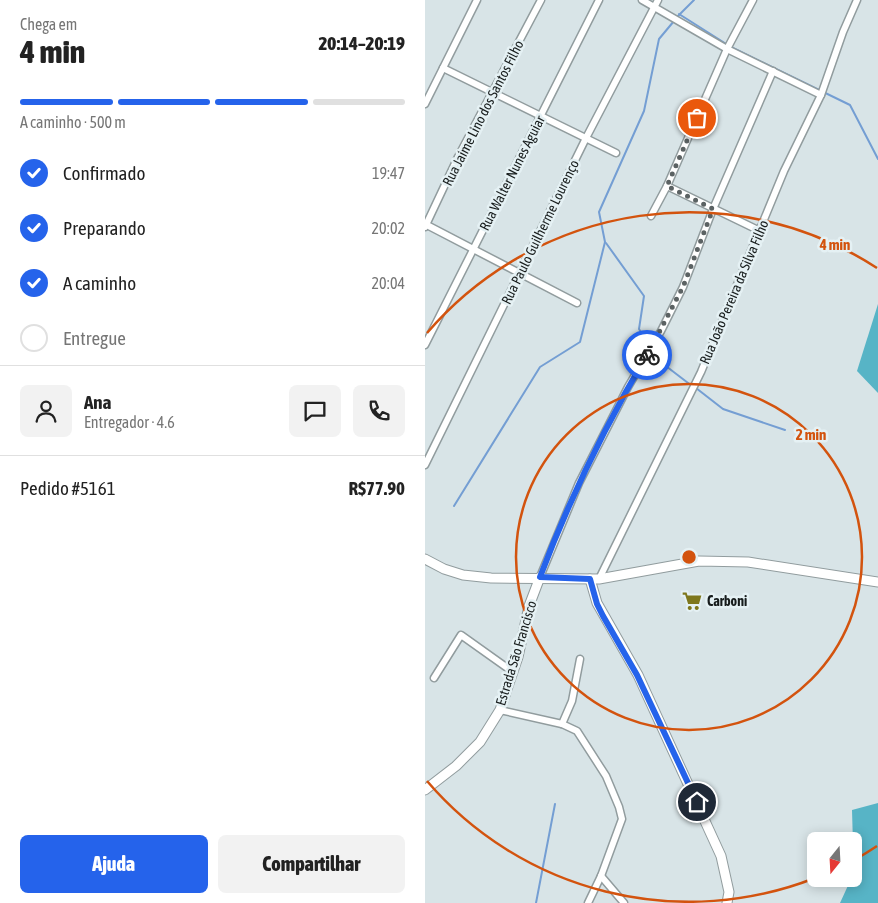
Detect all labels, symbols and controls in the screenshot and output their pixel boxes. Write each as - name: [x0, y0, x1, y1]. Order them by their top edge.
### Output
- text: Chega em: [20, 15, 77, 33]
- text: 20:14–20:19: [318, 32, 405, 54]
- text: 4 min: [20, 33, 85, 70]
- street label: Rua Jaime Lino dos Santos Filho: [439, 38, 527, 188]
- pin: [676, 97, 718, 139]
- icon: bag: [683, 104, 711, 132]
- street label: Rua Walter Nunes Aguiar: [476, 112, 548, 233]
- text: A caminho · 500 m: [20, 113, 126, 131]
- street label: Rua Paulo Guilherme Lourenço: [498, 157, 582, 307]
- icon: check: [20, 159, 48, 187]
- text: Confirmado: [63, 162, 145, 184]
- text: 19:47: [372, 164, 405, 182]
- icon: check: [20, 214, 48, 242]
- text: Preparando: [63, 217, 146, 239]
- street label: Rua João Pereira da Silva Filho: [696, 218, 772, 366]
- text: 20:02: [371, 219, 405, 237]
- text: 4 min: [819, 236, 850, 253]
- icon: check: [20, 269, 48, 297]
- text: A caminho: [63, 272, 136, 294]
- text: 20:04: [371, 274, 405, 292]
- text: Entregue: [63, 327, 126, 349]
- courier: [622, 330, 672, 380]
- icon: bike: [633, 341, 661, 369]
- button: person: [20, 385, 72, 437]
- button: chat: [289, 385, 341, 437]
- button: phone: [353, 385, 405, 437]
- text: Ana: [84, 391, 111, 413]
- text: Entregador · 4.6: [84, 413, 175, 431]
- text: 2 min: [796, 426, 826, 443]
- text: Pedido #5161: [20, 477, 116, 499]
- text: R$77.90: [348, 477, 405, 499]
- centre of rings: [680, 548, 698, 566]
- supermarket icon: Carboni: [681, 590, 703, 612]
- place label: Carboni: [707, 593, 747, 609]
- street label: Estrada São Francisco: [492, 599, 540, 707]
- pin: [676, 781, 718, 823]
- icon: home: [683, 788, 711, 816]
- north arrow: [807, 832, 863, 888]
- map controls: [807, 832, 862, 887]
- button: Ajuda: [20, 835, 208, 893]
- button: Compartilhar: [218, 835, 405, 893]

